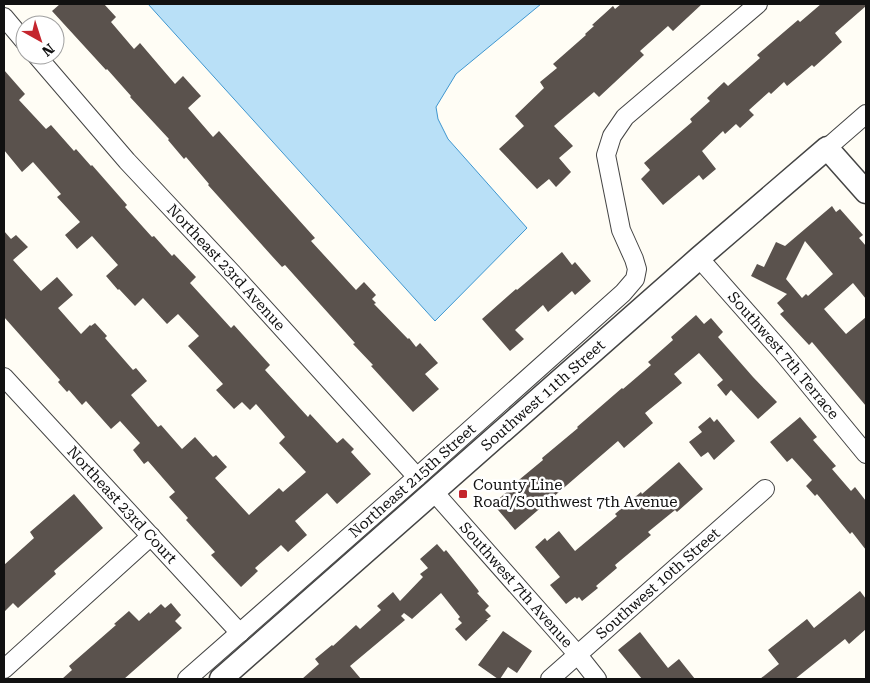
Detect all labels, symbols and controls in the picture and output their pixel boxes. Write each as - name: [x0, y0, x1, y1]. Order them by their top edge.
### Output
- north arrow: [15, 15, 65, 65]
- text: N: [39, 40, 57, 60]
- street label: Northeast 23rd Avenue: [163, 200, 289, 334]
- street label: Southwest 7th Terrace: [724, 288, 843, 423]
- street label: Southwest 11th Street: [477, 336, 609, 455]
- street label: Northeast 215th Street: [345, 420, 480, 542]
- street label: Northeast 23rd Court: [63, 442, 181, 568]
- place label: County Line Road/Southwest 7th Avenue: [473, 476, 677, 511]
- marker: County Line Road/Southwest 7th Avenue: [457, 488, 469, 500]
- street label: Southwest 7th Avenue: [456, 518, 576, 651]
- street label: Southwest 10th Street: [592, 524, 724, 643]

